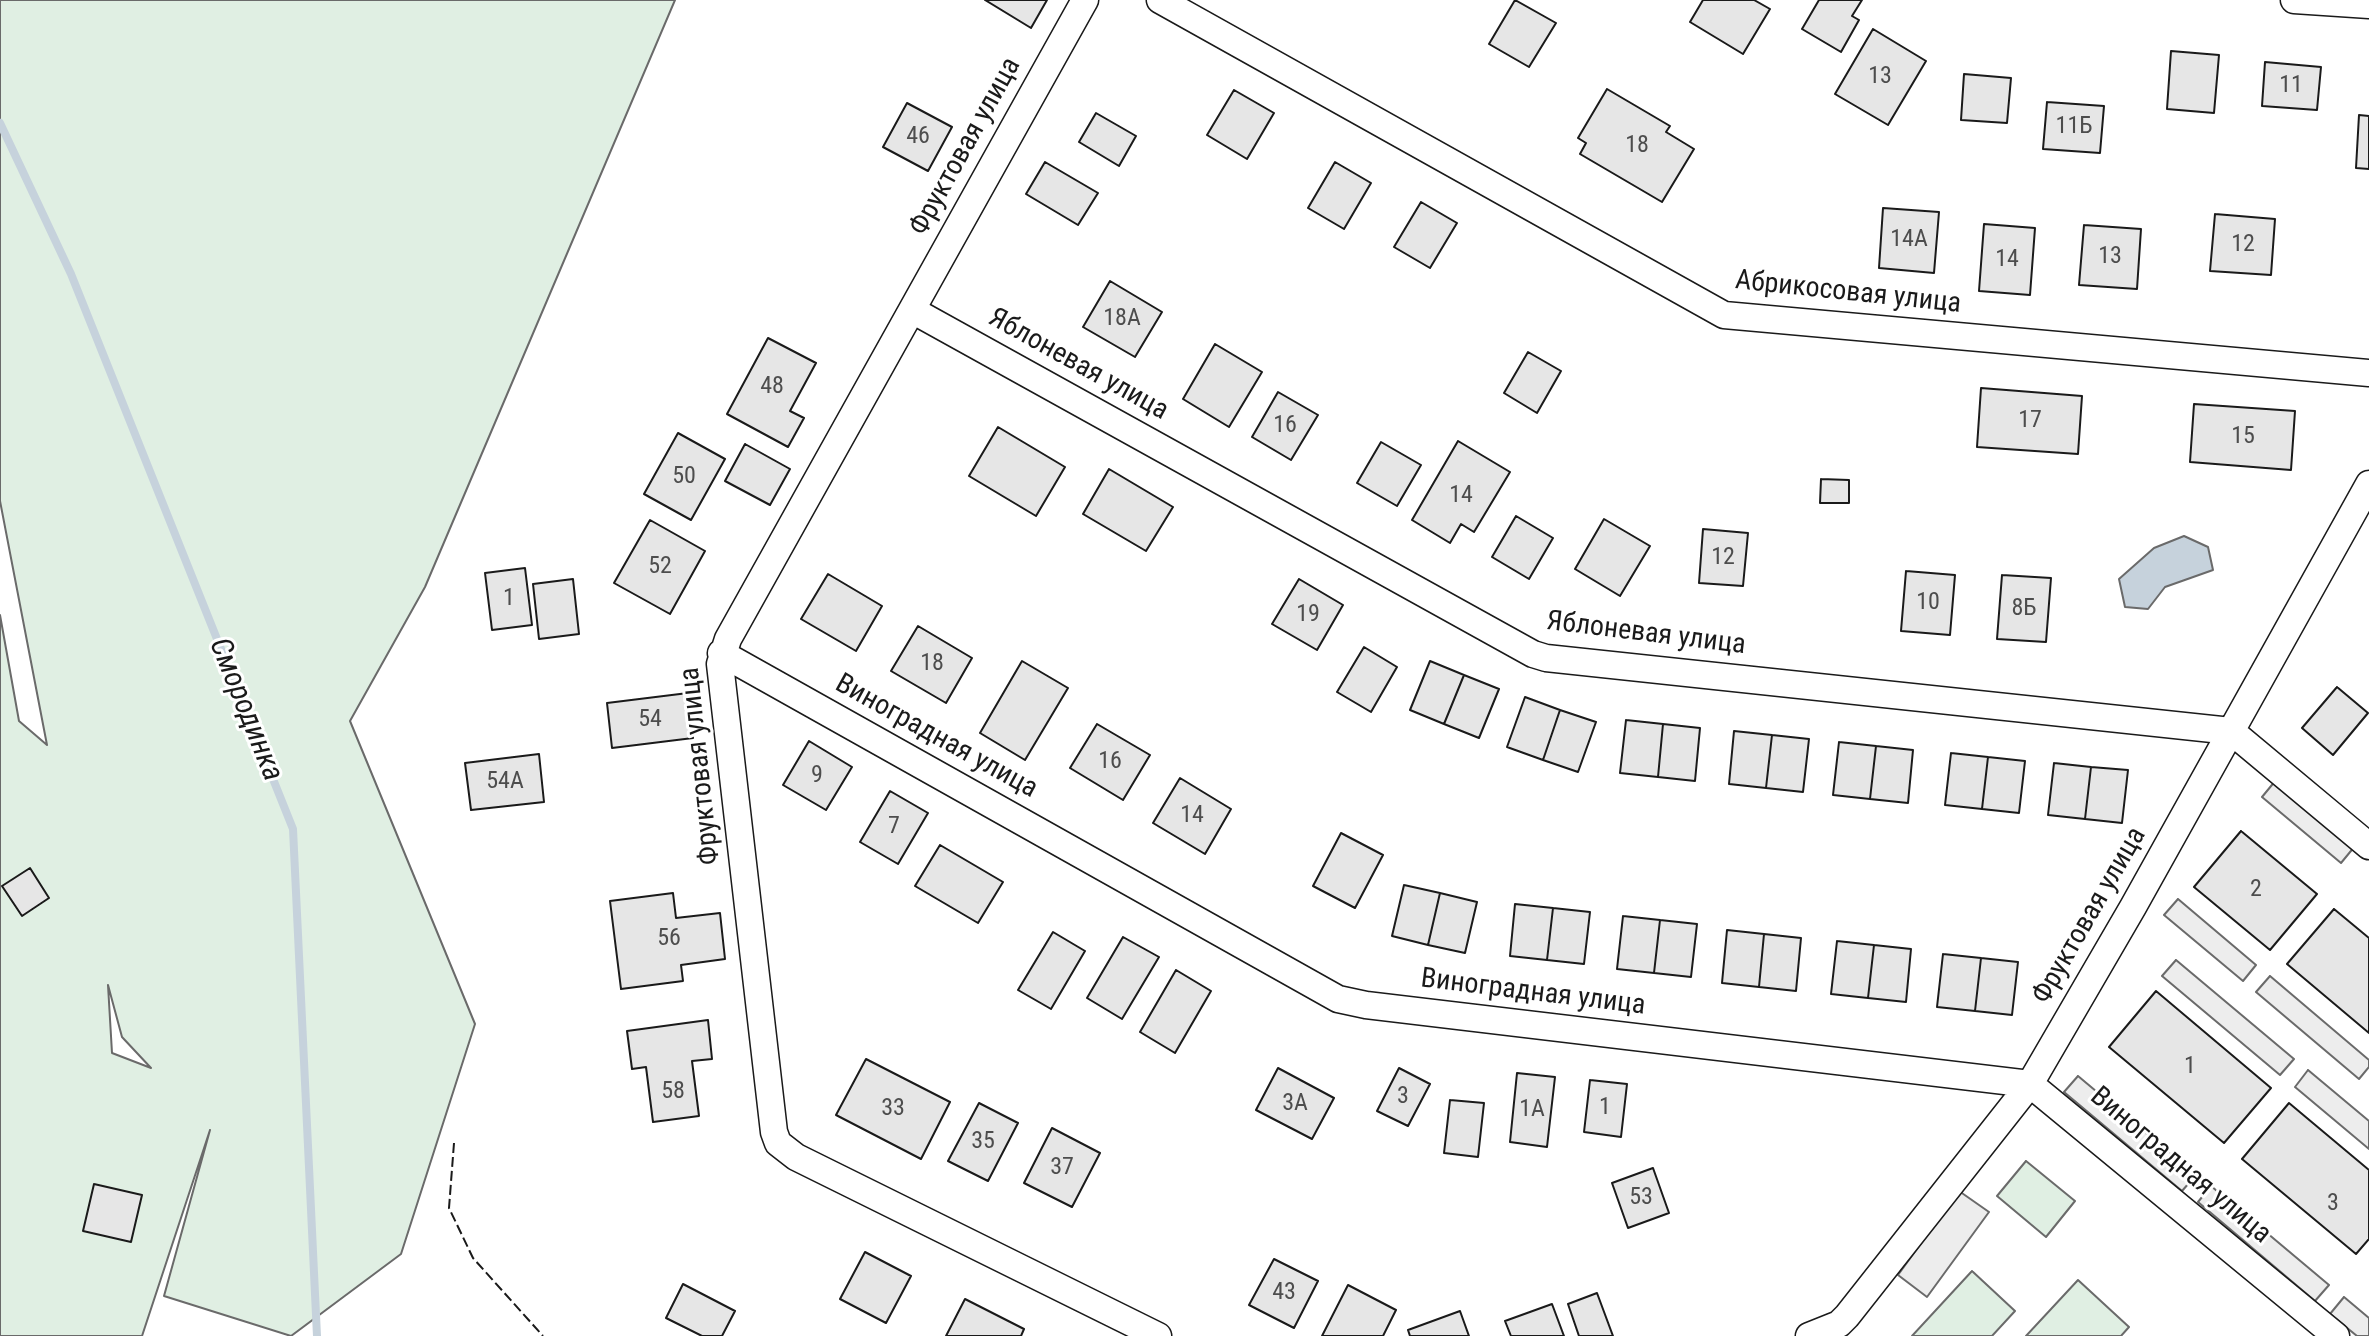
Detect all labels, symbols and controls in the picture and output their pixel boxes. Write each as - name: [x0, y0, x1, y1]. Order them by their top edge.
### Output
- street label: Фруктовая улица: [903, 52, 1029, 242]
- house number: 13: [1868, 63, 1892, 91]
- house number: 11: [2279, 72, 2303, 100]
- house number: 11Б: [2056, 113, 2092, 141]
- house number: 46: [906, 123, 930, 151]
- house number: 18: [1625, 132, 1649, 160]
- house number: 14А: [1890, 226, 1928, 254]
- house number: 12: [2231, 231, 2255, 259]
- house number: 13: [2098, 243, 2122, 271]
- house number: 14: [1995, 246, 2019, 274]
- street label: Абрикосовая улица: [1733, 264, 1963, 322]
- street label: Яблоневая улица: [982, 302, 1174, 428]
- house number: 18А: [1103, 305, 1141, 333]
- house number: 48: [760, 373, 784, 401]
- house number: 17: [2018, 407, 2042, 435]
- house number: 16: [1273, 412, 1297, 440]
- house number: 15: [2231, 423, 2255, 451]
- house number: 50: [672, 463, 696, 491]
- house number: 14: [1449, 482, 1473, 510]
- house number: 12: [1711, 544, 1735, 572]
- house number: 52: [648, 553, 672, 581]
- house number: 1: [503, 585, 515, 613]
- house number: 10: [1916, 589, 1940, 617]
- house number: 8Б: [2011, 595, 2037, 623]
- house number: 19: [1296, 601, 1320, 629]
- street label: Яблоневая улица: [1545, 605, 1747, 663]
- water label: Смородинка: [200, 633, 290, 787]
- house number: 18: [920, 650, 944, 678]
- street label: Фруктовая улица: [674, 666, 728, 866]
- street label: Виноградная улица: [829, 668, 1043, 806]
- house number: 54: [638, 706, 662, 734]
- house number: 16: [1098, 748, 1122, 776]
- house number: 9: [811, 762, 823, 790]
- house number: 54А: [486, 768, 524, 796]
- house number: 14: [1180, 802, 1204, 830]
- house number: 7: [888, 813, 900, 841]
- street label: Фруктовая улица: [2026, 822, 2154, 1010]
- house number: 2: [2250, 876, 2262, 904]
- house number: 56: [657, 925, 681, 953]
- street label: Виноградная улица: [1419, 963, 1647, 1023]
- house number: 1: [2184, 1053, 2196, 1081]
- house number: 58: [661, 1078, 685, 1106]
- street label: Виноградная улица: [2083, 1081, 2277, 1251]
- house number: 3: [1397, 1083, 1409, 1111]
- house number: 3А: [1282, 1090, 1308, 1118]
- house number: 1: [1599, 1094, 1611, 1122]
- house number: 33: [881, 1095, 905, 1123]
- house number: 1А: [1519, 1096, 1545, 1124]
- house number: 35: [971, 1128, 995, 1156]
- house number: 37: [1050, 1154, 1074, 1182]
- house number: 53: [1629, 1184, 1653, 1212]
- house number: 3: [2327, 1190, 2339, 1218]
- house number: 43: [1272, 1279, 1296, 1307]

